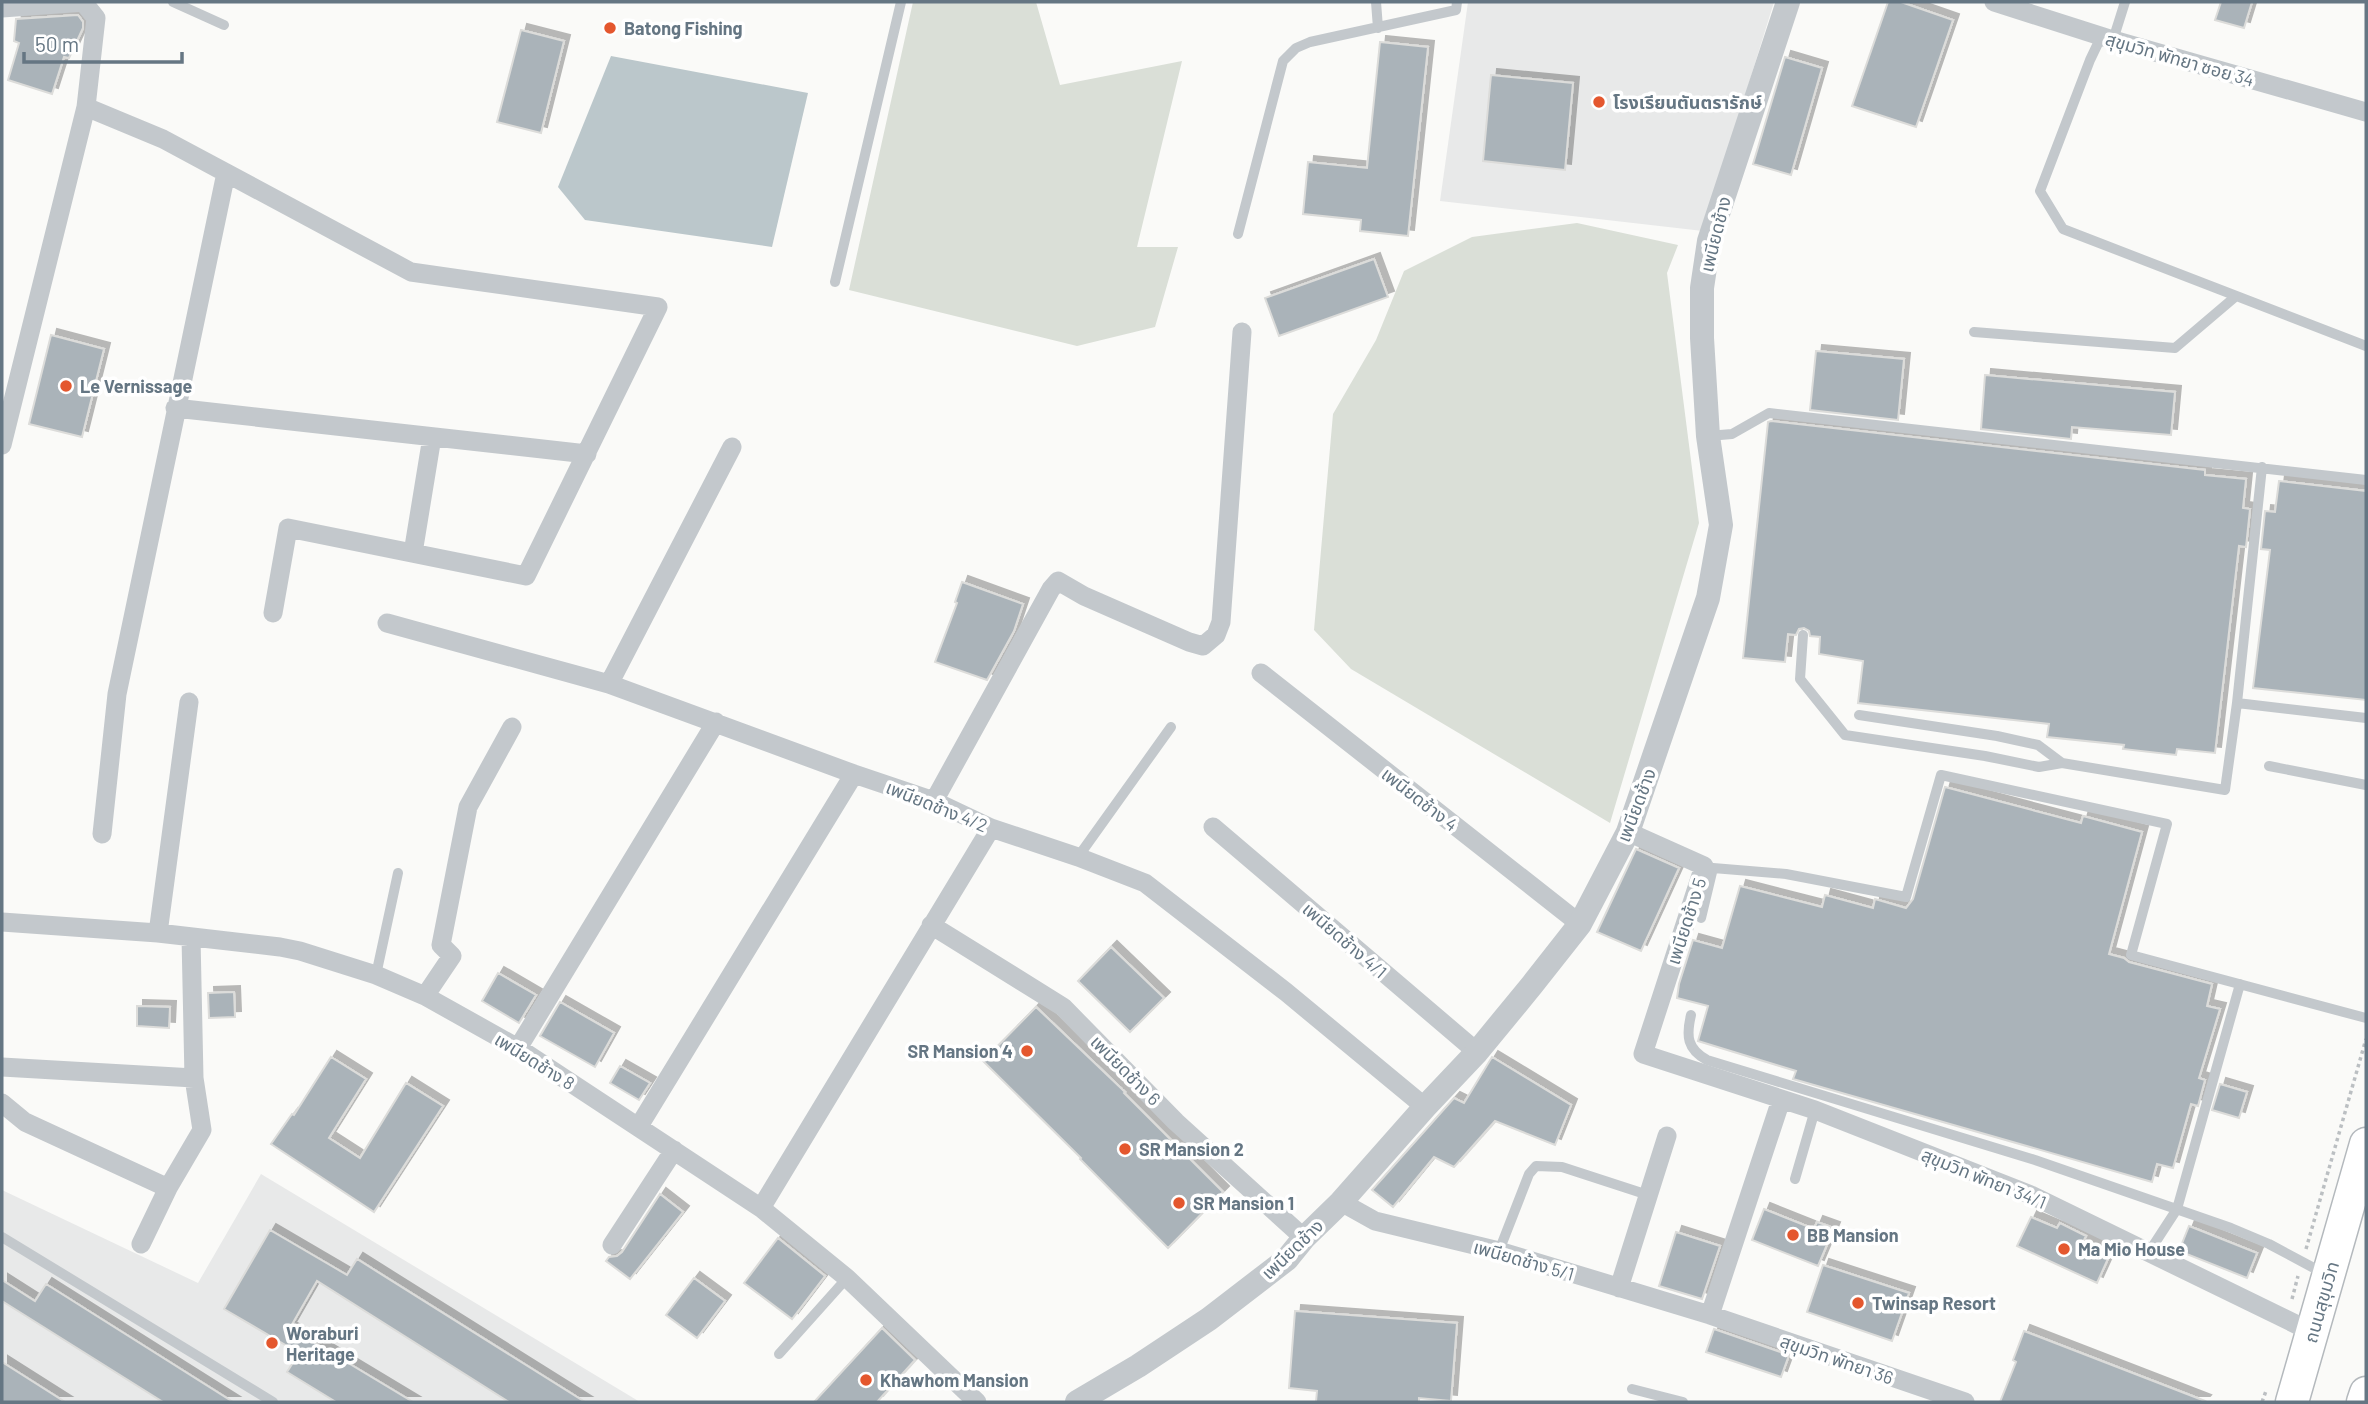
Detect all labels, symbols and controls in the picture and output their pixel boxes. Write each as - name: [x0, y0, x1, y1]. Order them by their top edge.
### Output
- place label: Batong Fishing: [624, 17, 743, 39]
- marker: Batong Fishing: [602, 20, 618, 36]
- scale bar: [24, 21, 182, 65]
- street label: สุขุมวิท พัทยา ซอย 34: [2103, 27, 2257, 92]
- text: 50 m: [35, 31, 79, 56]
- place label: โรงเรียนตันตรารักษ์: [1613, 91, 1762, 113]
- marker: โรงเรียนตันตรารักษ์: [1591, 94, 1607, 110]
- street label: เพนียดช้าง: [1695, 194, 1735, 274]
- place label: Le Vernissage: [80, 375, 192, 397]
- marker: Le Vernissage: [58, 378, 74, 394]
- street label: เพนียดช้าง 4: [1377, 762, 1463, 836]
- street label: เพนียดช้าง: [1612, 765, 1660, 845]
- street label: เพนียดช้าง 4/2: [883, 776, 991, 836]
- street label: เพนียดช้าง 5: [1662, 875, 1710, 967]
- street label: เพนียดช้าง 4/1: [1298, 898, 1392, 982]
- street label: เพนียดช้าง 8: [491, 1028, 579, 1094]
- street label: เพนียดช้าง 6: [1086, 1030, 1166, 1110]
- place label: SR Mansion 4: [907, 1040, 1013, 1062]
- marker: SR Mansion 4: [1019, 1043, 1035, 1059]
- place label: SR Mansion 2: [1139, 1138, 1244, 1160]
- marker: SR Mansion 2: [1117, 1141, 1133, 1157]
- street label: สุขุมวิท พัทยา 34/1: [1918, 1143, 2049, 1214]
- place label: SR Mansion 1: [1193, 1192, 1294, 1214]
- marker: SR Mansion 1: [1171, 1195, 1187, 1211]
- street label: เพนียดช้าง: [1257, 1214, 1327, 1284]
- place label: BB Mansion: [1807, 1224, 1899, 1246]
- marker: BB Mansion: [1785, 1227, 1801, 1243]
- street label: เพนียดช้าง 5/1: [1471, 1235, 1577, 1285]
- place label: Ma Mio House: [2078, 1238, 2185, 1260]
- marker: Ma Mio House: [2056, 1241, 2072, 1257]
- street label: ถนนสุขุมวิท: [2299, 1259, 2344, 1346]
- place label: Twinsap Resort: [1872, 1292, 1996, 1314]
- marker: Twinsap Resort: [1850, 1295, 1866, 1311]
- place label: Woraburi Heritage: [286, 1322, 358, 1365]
- street label: สุขุมวิท พัทยา 36: [1777, 1329, 1896, 1390]
- marker: Woraburi Heritage: [264, 1335, 280, 1351]
- place label: Khawhom Mansion: [880, 1369, 1029, 1391]
- marker: Khawhom Mansion: [858, 1372, 874, 1388]

